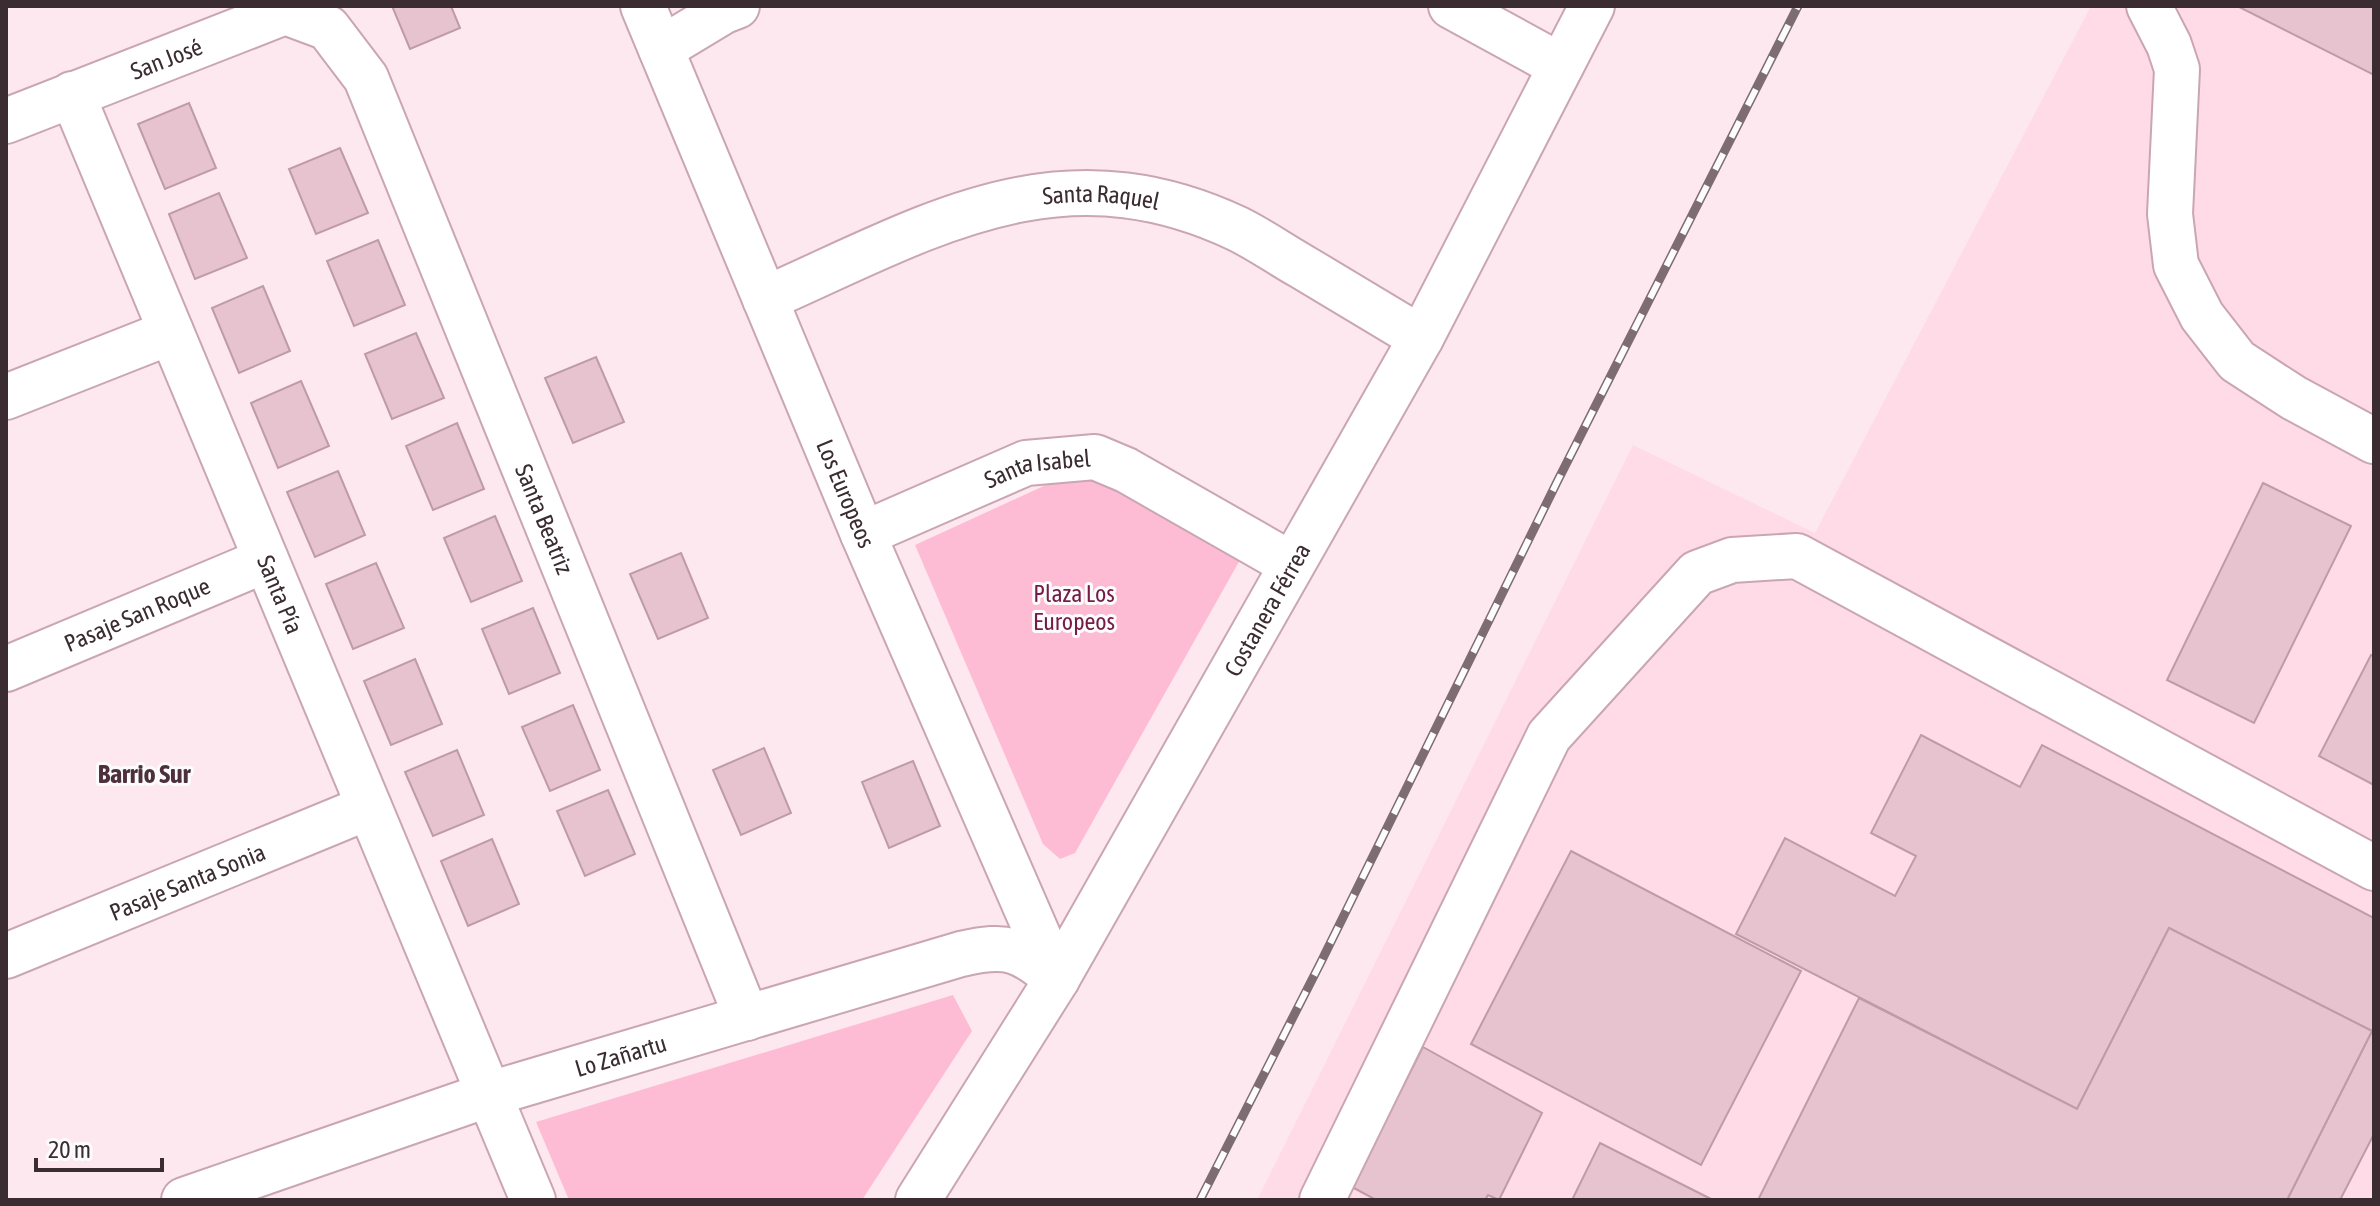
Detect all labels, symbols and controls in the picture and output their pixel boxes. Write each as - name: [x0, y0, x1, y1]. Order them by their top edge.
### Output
- street label: San José: [127, 32, 206, 85]
- street label: Santa Raquel: [1041, 180, 1163, 215]
- street label: Los Europeos: [812, 435, 881, 552]
- street label: Santa Isabel: [980, 444, 1092, 493]
- street label: Santa Beatriz: [510, 460, 579, 578]
- street label: Costanera Férrea: [1218, 538, 1315, 681]
- street label: Santa Pía: [252, 551, 309, 637]
- street label: Pasaje San Roque: [60, 572, 214, 657]
- park label: Plaza Los Europeos: [1033, 580, 1115, 635]
- district label: Barrio Sur: [98, 759, 192, 789]
- street label: Pasaje Santa Sonia: [105, 838, 269, 926]
- street label: Lo Zañartu: [572, 1029, 669, 1082]
- scale bar: [36, 1122, 162, 1172]
- text: 20 m: [48, 1136, 91, 1163]

